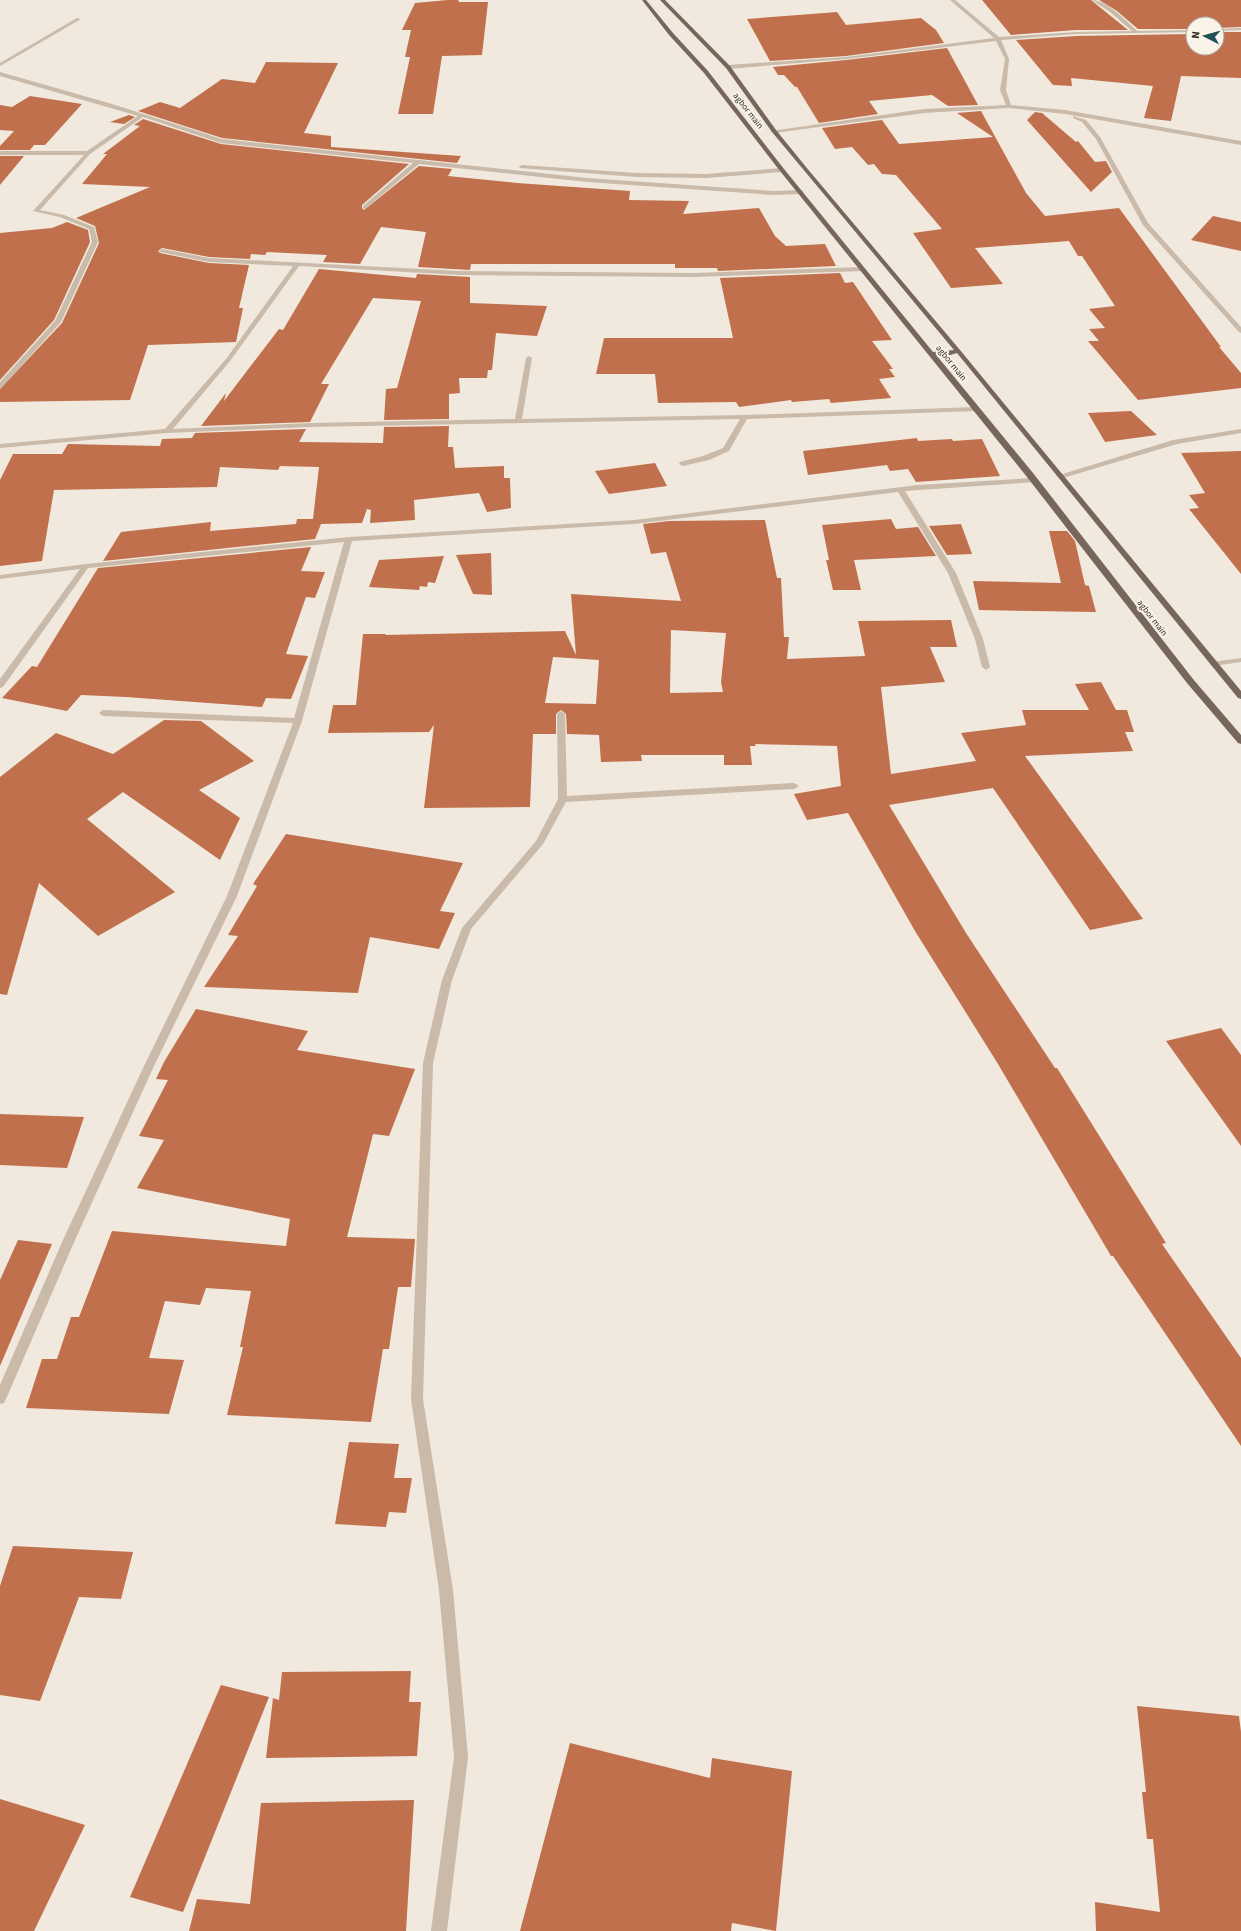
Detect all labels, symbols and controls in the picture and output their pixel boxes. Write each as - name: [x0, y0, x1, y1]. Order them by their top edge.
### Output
- north arrow: [1185, 16, 1225, 56]
- text: N: [1188, 31, 1203, 39]
- street label: agbor main: [730, 90, 766, 132]
- street label: agbor main: [932, 342, 970, 384]
- street label: agbor main: [1134, 597, 1170, 639]

